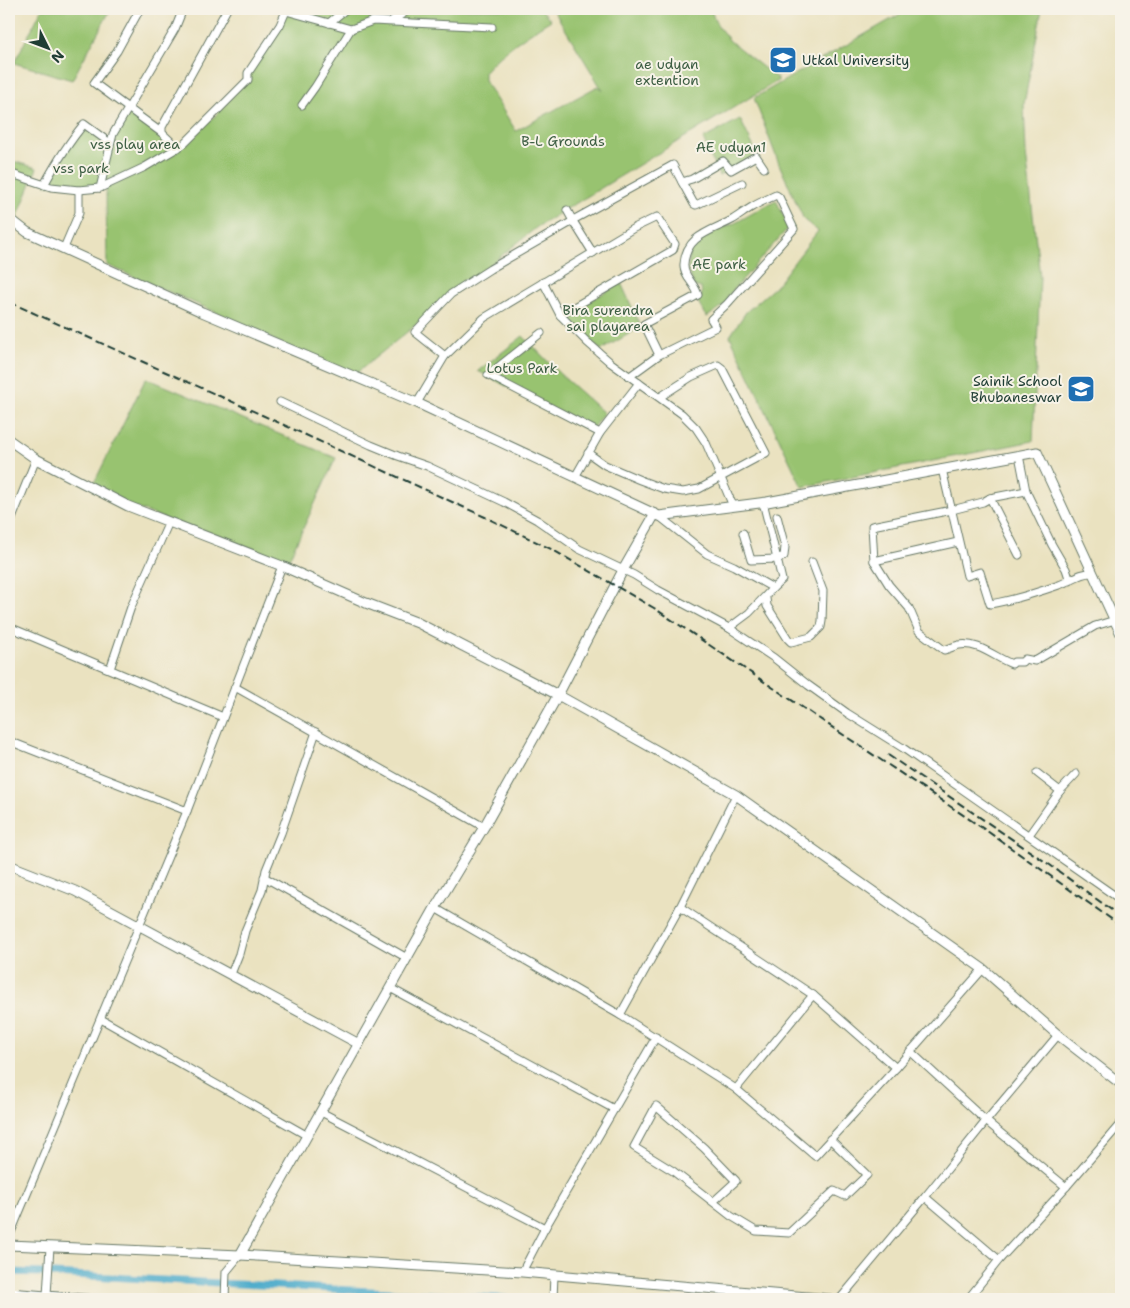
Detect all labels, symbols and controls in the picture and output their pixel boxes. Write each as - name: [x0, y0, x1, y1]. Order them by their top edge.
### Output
- north arrow: [22, 22, 72, 72]
- school or university icon: Utkal University: [768, 45, 798, 75]
- text: N: [47, 47, 68, 67]
- place label: Utkal University: [802, 51, 909, 69]
- park label: ae udyan extention: [635, 55, 699, 89]
- park label: B-L Grounds: [521, 132, 605, 150]
- park label: vss play area: [90, 135, 180, 153]
- park label: AE udyan1: [696, 138, 766, 156]
- park label: vss park: [53, 159, 109, 177]
- park label: AE park: [692, 255, 746, 273]
- park label: Bira surendra sai playarea: [562, 301, 654, 335]
- park label: Lotus Park: [486, 359, 558, 377]
- place label: Sainik School Bhubaneswar: [970, 372, 1063, 406]
- school or university icon: Sainik School Bhubaneswar: [1066, 374, 1096, 404]

